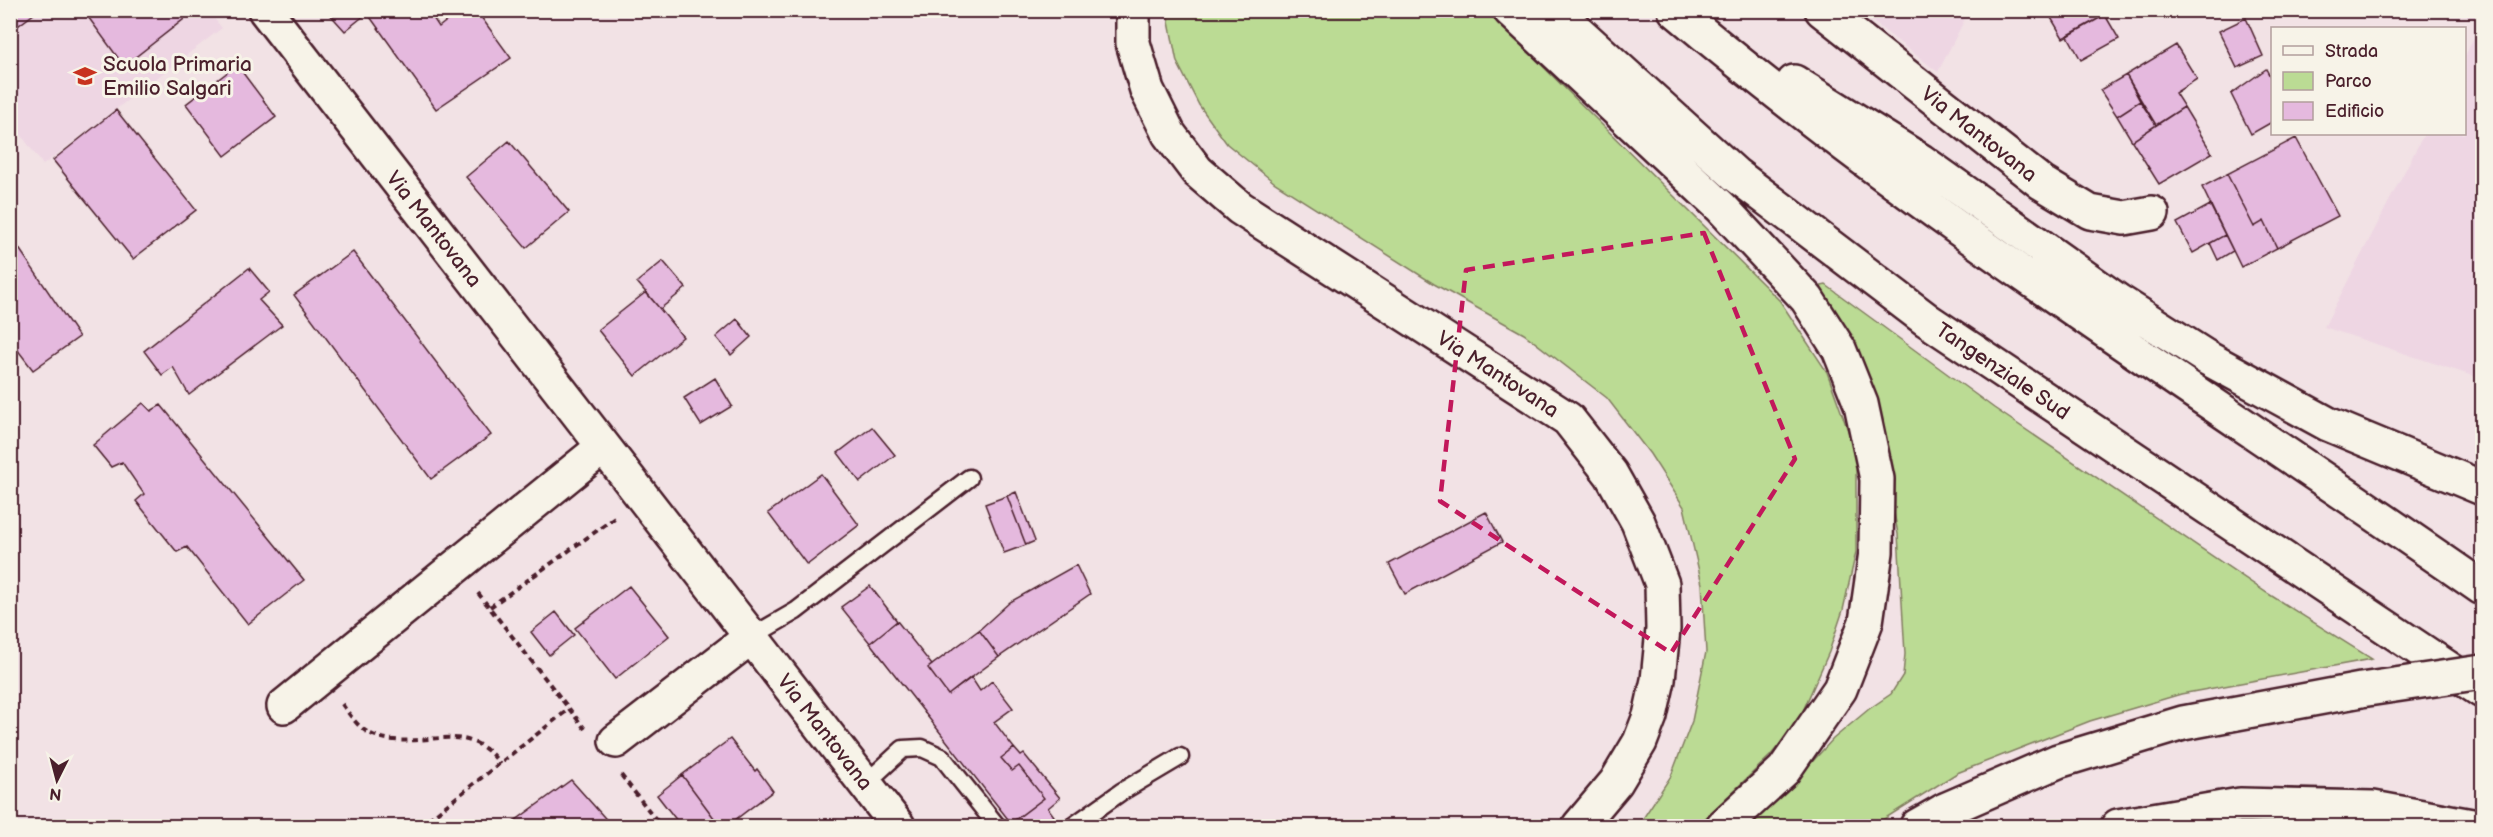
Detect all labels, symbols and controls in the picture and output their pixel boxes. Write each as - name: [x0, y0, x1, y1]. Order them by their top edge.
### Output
- legend: [2271, 27, 2466, 135]
- text: Strada: [2325, 41, 2378, 62]
- place label: Scuola Primaria Emilio Salgari: [103, 52, 252, 101]
- school or university icon: Scuola Primaria Emilio Salgari: [72, 63, 98, 89]
- text: Parco: [2325, 71, 2372, 92]
- street label: Via Mantovana: [1916, 81, 2042, 187]
- text: Edificio: [2325, 101, 2384, 122]
- street label: Via Mantovana: [381, 166, 487, 292]
- street label: Tangenziale Sud: [1931, 317, 2074, 425]
- street label: Via Mantovana: [1432, 326, 1563, 423]
- street label: Via Mantovana: [772, 669, 878, 795]
- north arrow: [27, 750, 87, 810]
- text: N: [49, 783, 63, 804]

